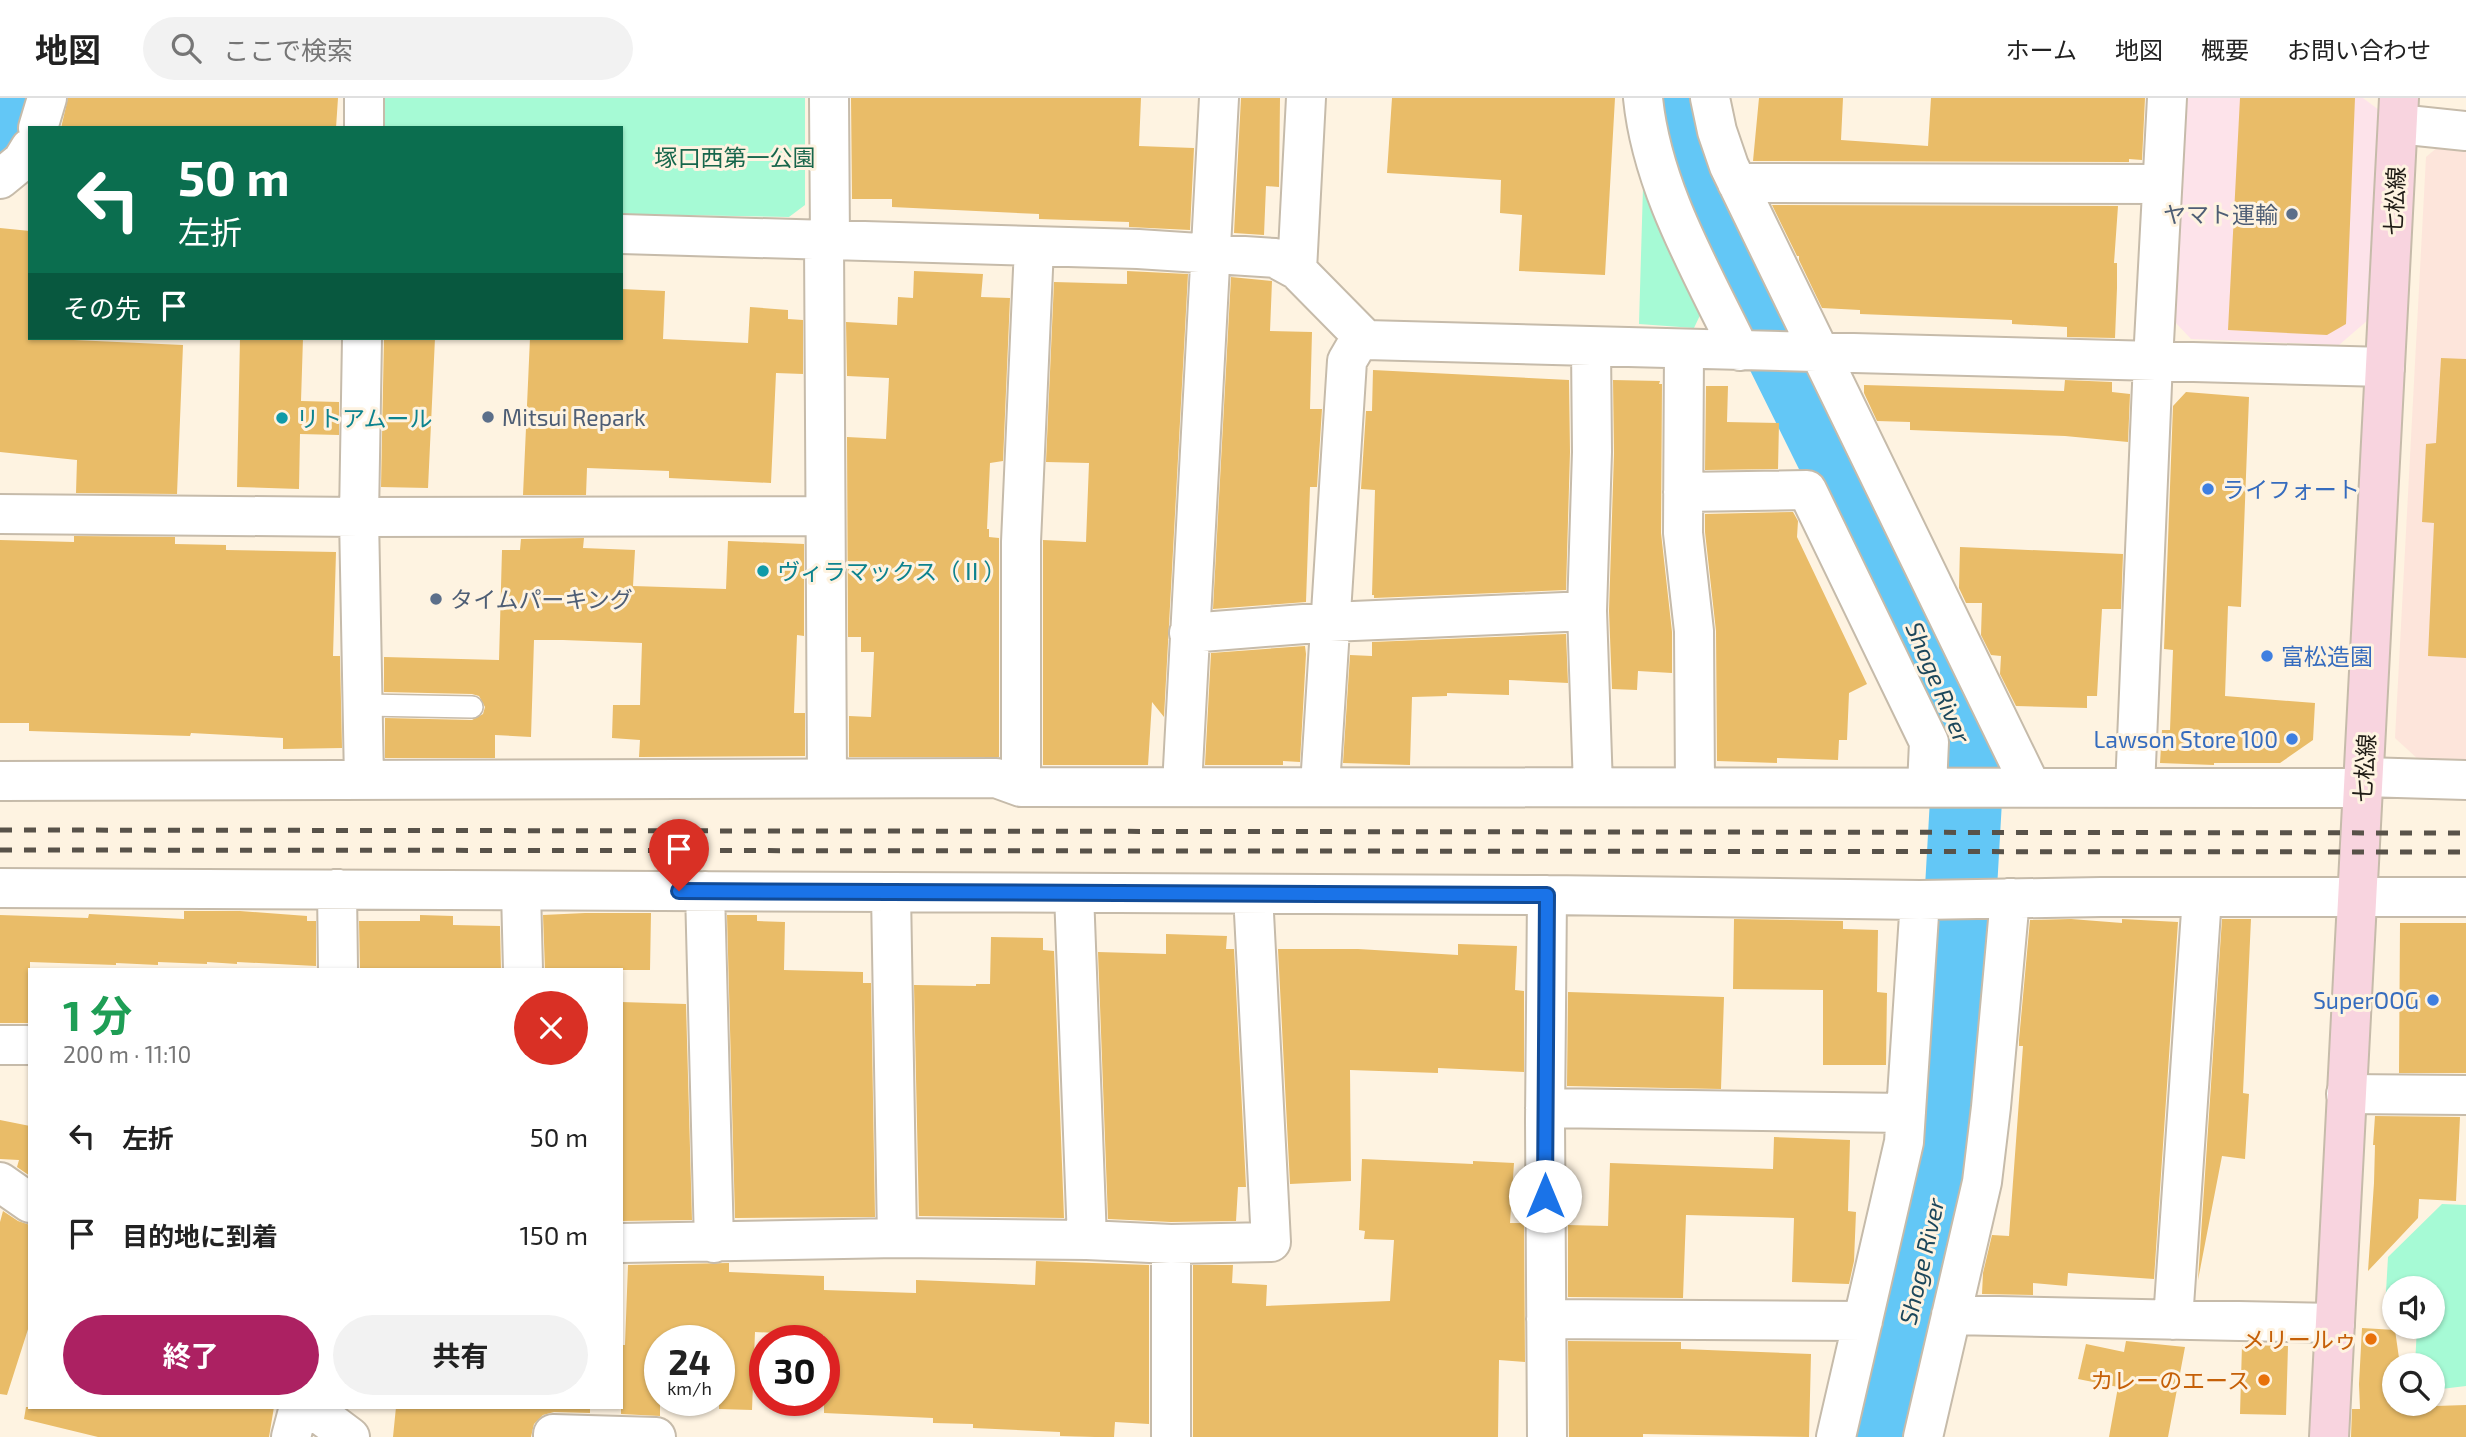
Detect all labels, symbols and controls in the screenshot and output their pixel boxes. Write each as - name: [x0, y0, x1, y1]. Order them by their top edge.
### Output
- search box: [143, 17, 633, 80]
- text: 地図: [35, 29, 101, 69]
- icon: search: [167, 29, 205, 67]
- text: ここで検索: [223, 34, 353, 65]
- text: ホーム: [2006, 35, 2077, 64]
- text: 地図: [2115, 35, 2163, 64]
- text: 概要: [2201, 35, 2249, 64]
- text: お問い合わせ: [2287, 35, 2431, 64]
- park label: 塚口西第一公園: [655, 143, 816, 171]
- text: 50 m: [178, 147, 290, 206]
- icon: left: [63, 154, 154, 245]
- street label: 七松線: [2378, 166, 2410, 236]
- place label: ヤマト運輸: [2163, 200, 2278, 228]
- marker: ヤマト運輸: [2284, 206, 2300, 222]
- text: 左折: [178, 212, 242, 250]
- icon: arrive: [155, 287, 193, 325]
- text: その先: [63, 292, 141, 323]
- place label: Mitsui Repark: [502, 403, 646, 431]
- place label: リトアムール: [296, 404, 432, 432]
- marker: Mitsui Repark: [480, 409, 496, 425]
- marker: リトアムール: [274, 410, 290, 426]
- place label: ライフォート: [2222, 475, 2360, 503]
- marker: ライフォート: [2200, 481, 2216, 497]
- place label: ヴィラマックス（Ⅱ）: [777, 557, 1006, 585]
- marker: ヴィラマックス（Ⅱ）: [755, 563, 771, 579]
- place label: タイムパーキング: [450, 585, 633, 613]
- marker: タイムパーキング: [428, 591, 444, 607]
- water label: Shoge River: [1900, 617, 1978, 747]
- place label: 富松造園: [2281, 642, 2373, 670]
- marker: 富松造園: [2259, 648, 2275, 664]
- place label: Lawson Store 100: [2093, 725, 2278, 753]
- marker: Lawson Store 100: [2284, 731, 2300, 747]
- street label: 七松線: [2348, 733, 2380, 803]
- pin: [649, 819, 709, 891]
- icon: arrive: [660, 830, 698, 868]
- place label: SuperOOG: [2313, 986, 2419, 1014]
- text: 1 分: [63, 989, 132, 1039]
- button: close: [514, 991, 588, 1065]
- marker: SuperOOG: [2425, 992, 2441, 1008]
- text: 200 m · 11:10: [63, 1040, 191, 1068]
- icon: left: [63, 1117, 101, 1155]
- text: 50 m: [530, 1121, 588, 1152]
- text: 左折: [122, 1122, 174, 1153]
- position arrow: [1508, 1159, 1582, 1233]
- water label: Shoge River: [1892, 1195, 1950, 1327]
- icon: arrive: [63, 1215, 101, 1253]
- text: 150 m: [519, 1219, 588, 1250]
- text: 目的地に到着: [122, 1220, 278, 1251]
- map controls: [2382, 1276, 2445, 1416]
- button: sound: [2382, 1276, 2445, 1339]
- button: 終了: [63, 1315, 319, 1395]
- button: 共有: [333, 1315, 588, 1395]
- speed limit sign: 30: [749, 1325, 840, 1416]
- place label: メリールゥ: [2242, 1325, 2357, 1353]
- marker: メリールゥ: [2363, 1331, 2379, 1347]
- text: 24: [668, 1340, 711, 1382]
- button: search: [2382, 1353, 2445, 1416]
- place label: カレーのエース: [2090, 1366, 2250, 1394]
- marker: カレーのエース: [2256, 1372, 2272, 1388]
- text: km/h: [667, 1377, 712, 1399]

